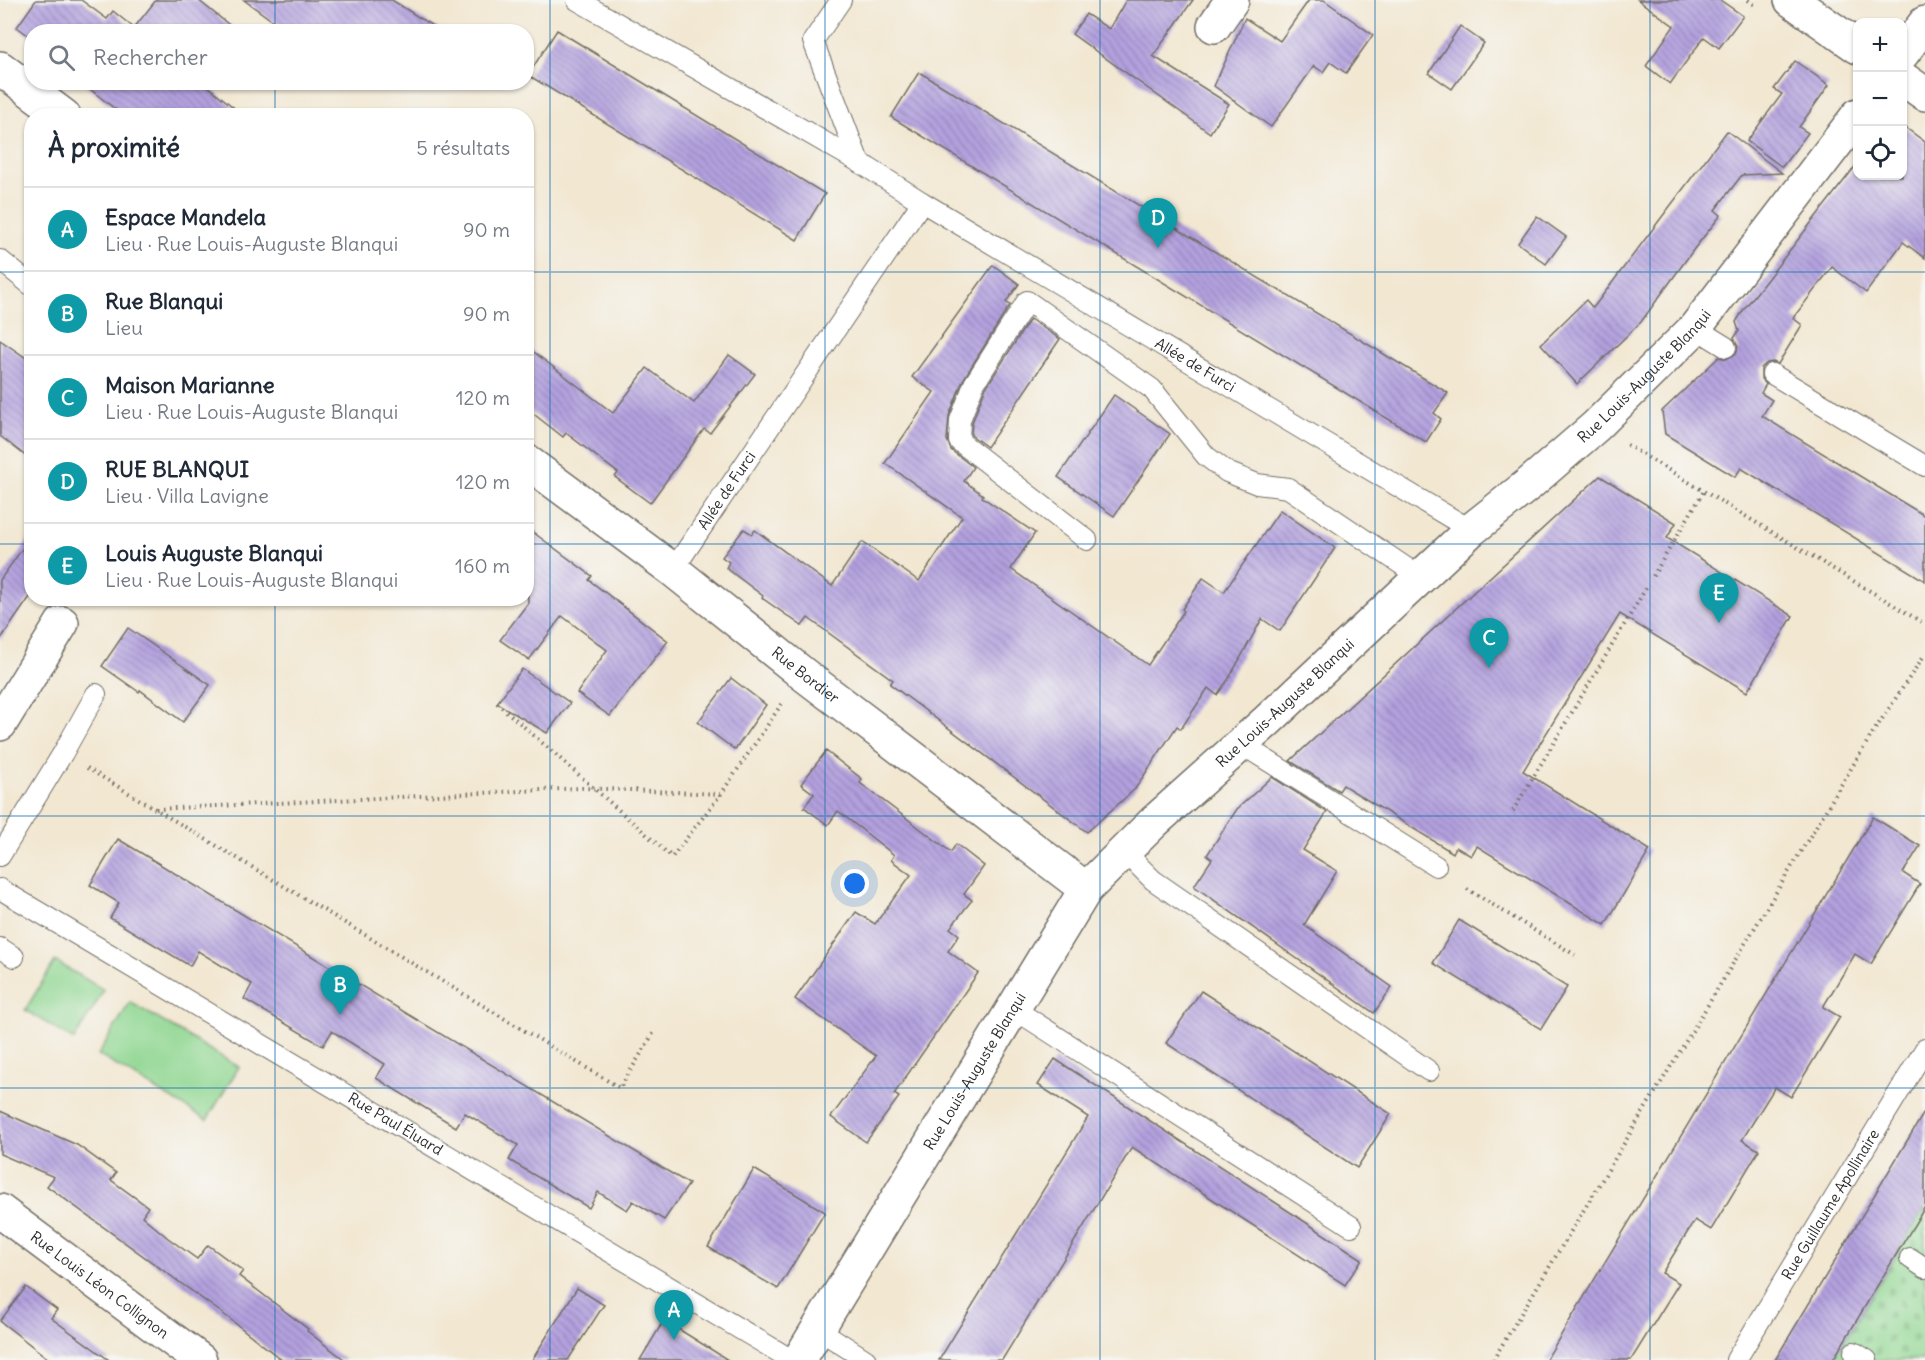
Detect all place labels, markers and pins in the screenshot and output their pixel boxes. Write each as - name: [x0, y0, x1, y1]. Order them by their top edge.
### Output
- pin: D: [1138, 198, 1178, 248]
- pin: E: [1700, 574, 1738, 623]
- pin: C: [1470, 618, 1508, 668]
- pin: B: [320, 966, 360, 1015]
- pin: A: [654, 1290, 694, 1340]

